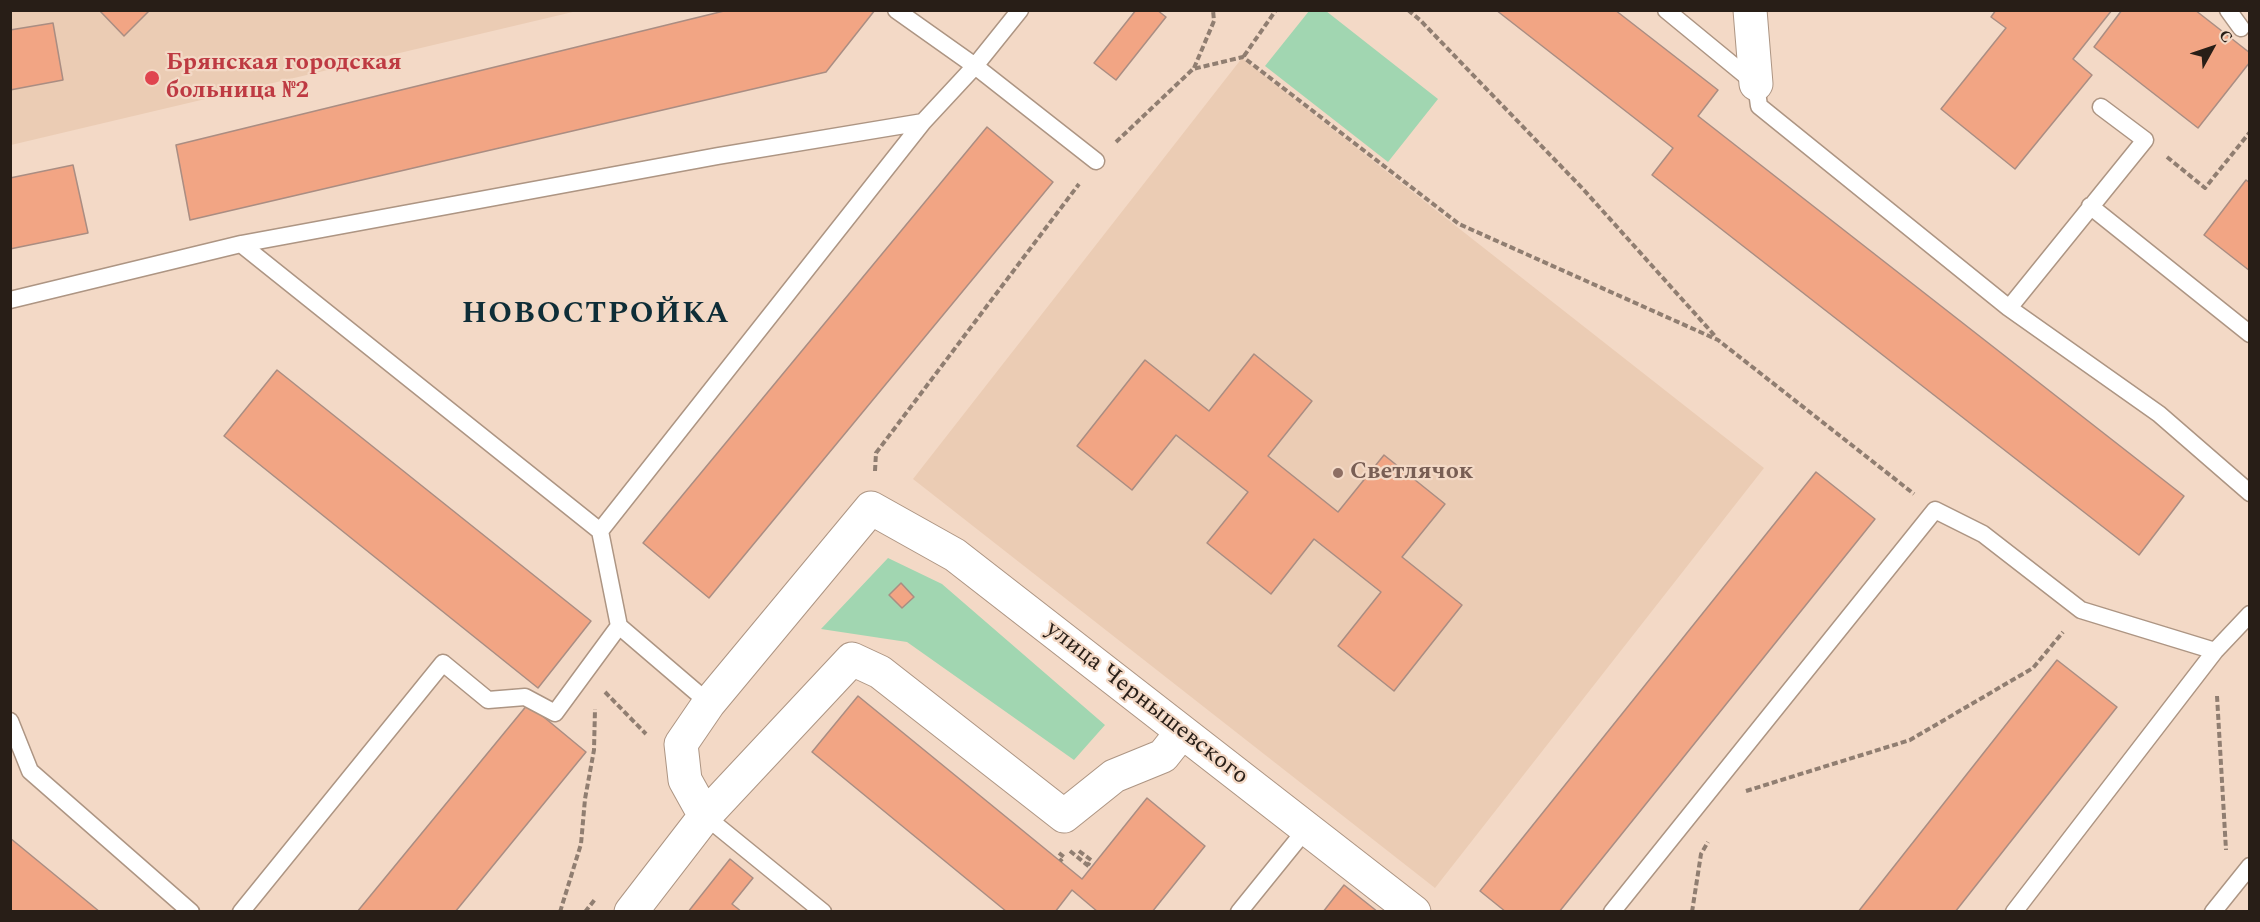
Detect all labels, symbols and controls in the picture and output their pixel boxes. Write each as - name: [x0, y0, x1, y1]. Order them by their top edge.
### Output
- north arrow: [2182, 18, 2242, 78]
- text: С: [2213, 24, 2239, 49]
- place label: Брянская городская больница №2: [166, 50, 402, 106]
- marker: Брянская городская больница №2: [143, 69, 161, 87]
- district label: НОВОСТРОЙКА: [462, 298, 730, 334]
- place label: Светлячок: [1350, 459, 1473, 487]
- marker: Светлячок: [1331, 466, 1345, 480]
- street label: улица Чернышевского: [1039, 616, 1253, 792]

